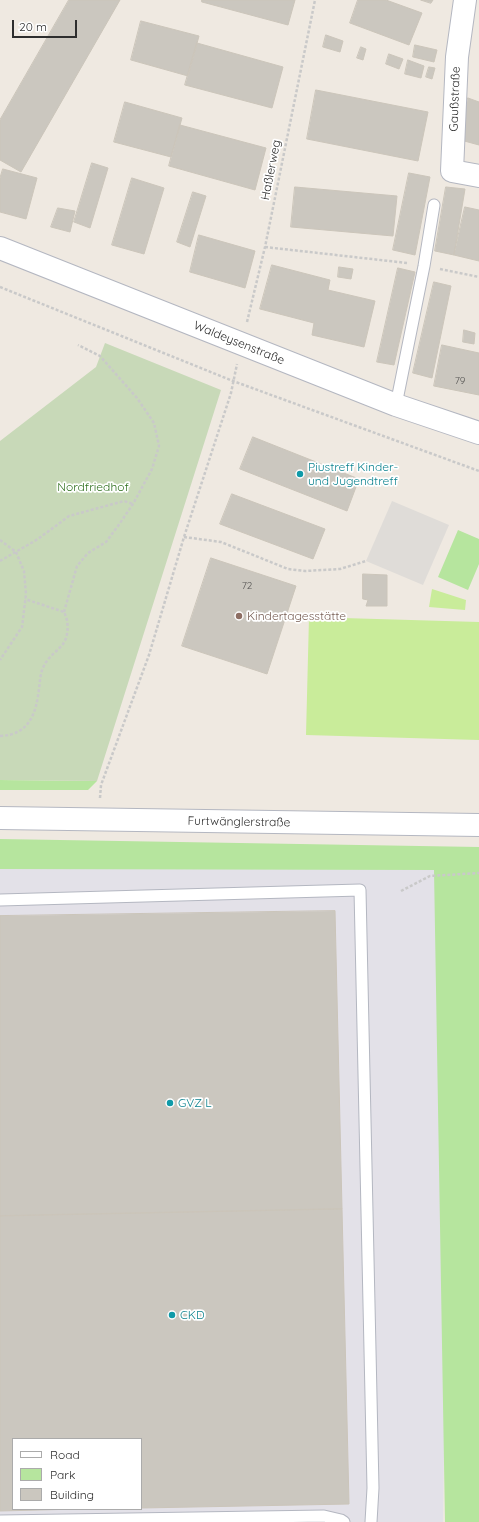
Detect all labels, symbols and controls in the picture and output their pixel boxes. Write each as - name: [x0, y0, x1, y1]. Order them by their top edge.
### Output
- scale bar: [14, 12, 79, 38]
- text: 20 m: [19, 19, 47, 34]
- street label: Gaußstraße: [447, 66, 463, 132]
- street label: Haßlerweg: [258, 139, 284, 201]
- street label: Waldeysenstraße: [191, 318, 287, 368]
- house number: 79: [455, 375, 465, 387]
- place label: Piustreff Kinder- und Jugendtreff: [308, 460, 398, 488]
- marker: Piustreff Kinder- und Jugendtreff: [295, 469, 305, 479]
- park label: Nordfriedhof: [57, 480, 129, 494]
- house number: 72: [242, 580, 252, 592]
- place label: Kindertagesstätte: [247, 609, 346, 623]
- marker: Kindertagesstätte: [234, 611, 244, 621]
- street label: Furtwänglerstraße: [187, 814, 291, 830]
- place label: GVZ L: [178, 1096, 212, 1110]
- marker: GVZ L: [165, 1098, 175, 1108]
- place label: CKD: [180, 1308, 205, 1322]
- marker: CKD: [167, 1310, 177, 1320]
- legend: [12, 1438, 142, 1510]
- text: Road: [50, 1447, 80, 1462]
- text: Park: [50, 1467, 75, 1482]
- text: Building: [50, 1487, 94, 1502]

